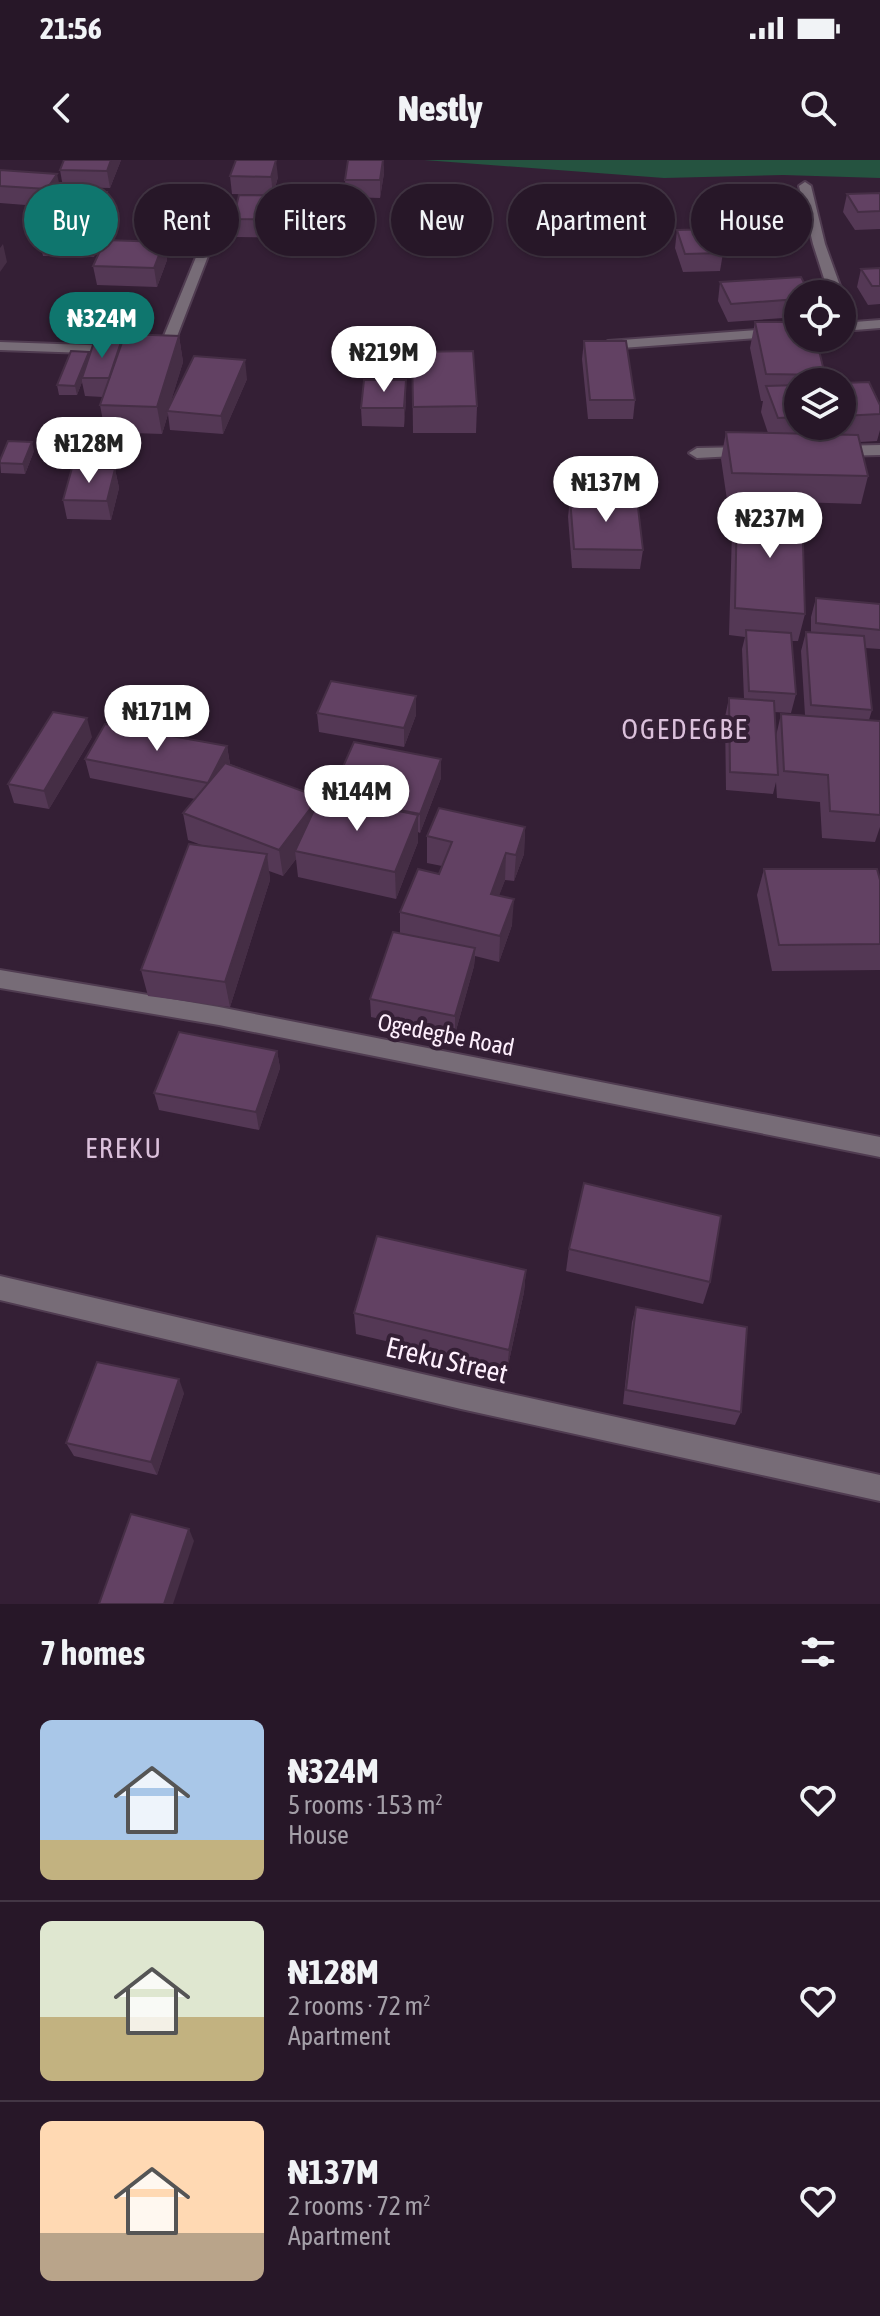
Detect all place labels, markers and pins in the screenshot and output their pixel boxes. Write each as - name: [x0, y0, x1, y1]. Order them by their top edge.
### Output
- pin: ₦324M: [46, 292, 158, 360]
- pin: ₦219M: [328, 326, 440, 394]
- pin: ₦128M: [33, 417, 145, 485]
- pin: ₦137M: [550, 456, 662, 524]
- pin: ₦237M: [714, 492, 826, 560]
- pin: ₦171M: [101, 685, 213, 753]
- pin: ₦144M: [301, 765, 413, 833]

